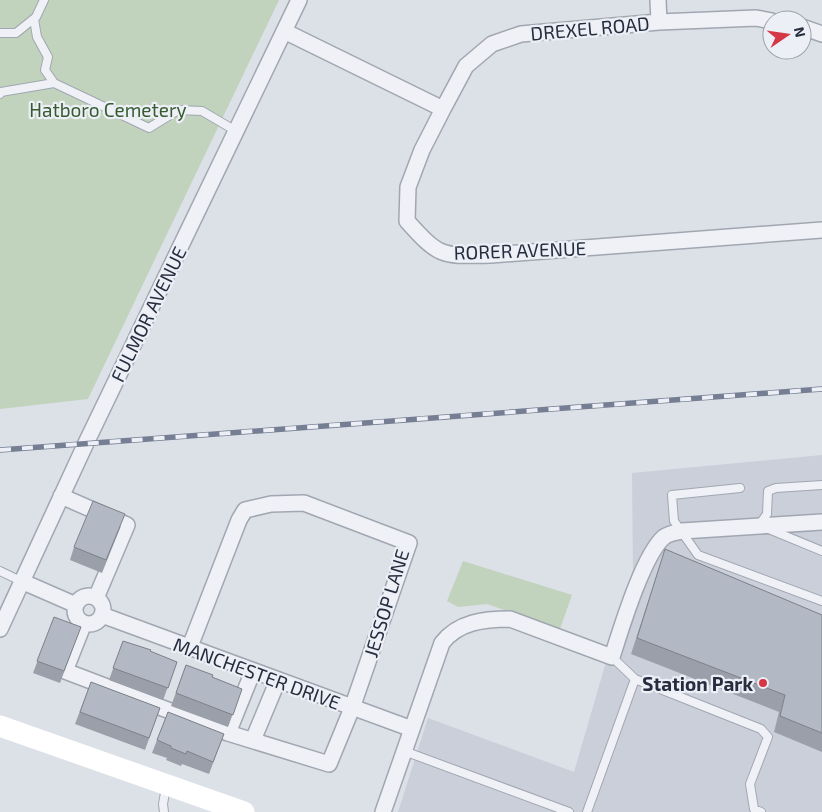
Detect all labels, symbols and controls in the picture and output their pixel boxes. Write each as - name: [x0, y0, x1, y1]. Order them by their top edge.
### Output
- north arrow: [762, 10, 812, 60]
- street label: DREXEL ROAD: [529, 11, 651, 45]
- text: N: [791, 25, 810, 39]
- park label: Hatboro Cemetery: [29, 98, 187, 121]
- street label: RORER AVENUE: [453, 236, 587, 264]
- street label: FULMOR AVENUE: [105, 243, 191, 385]
- street label: JESSOP LANE: [359, 546, 413, 660]
- street label: MANCHESTER DRIVE: [170, 632, 344, 714]
- place label: Station Park: [642, 672, 753, 695]
- marker: Station Park: [757, 677, 769, 689]

